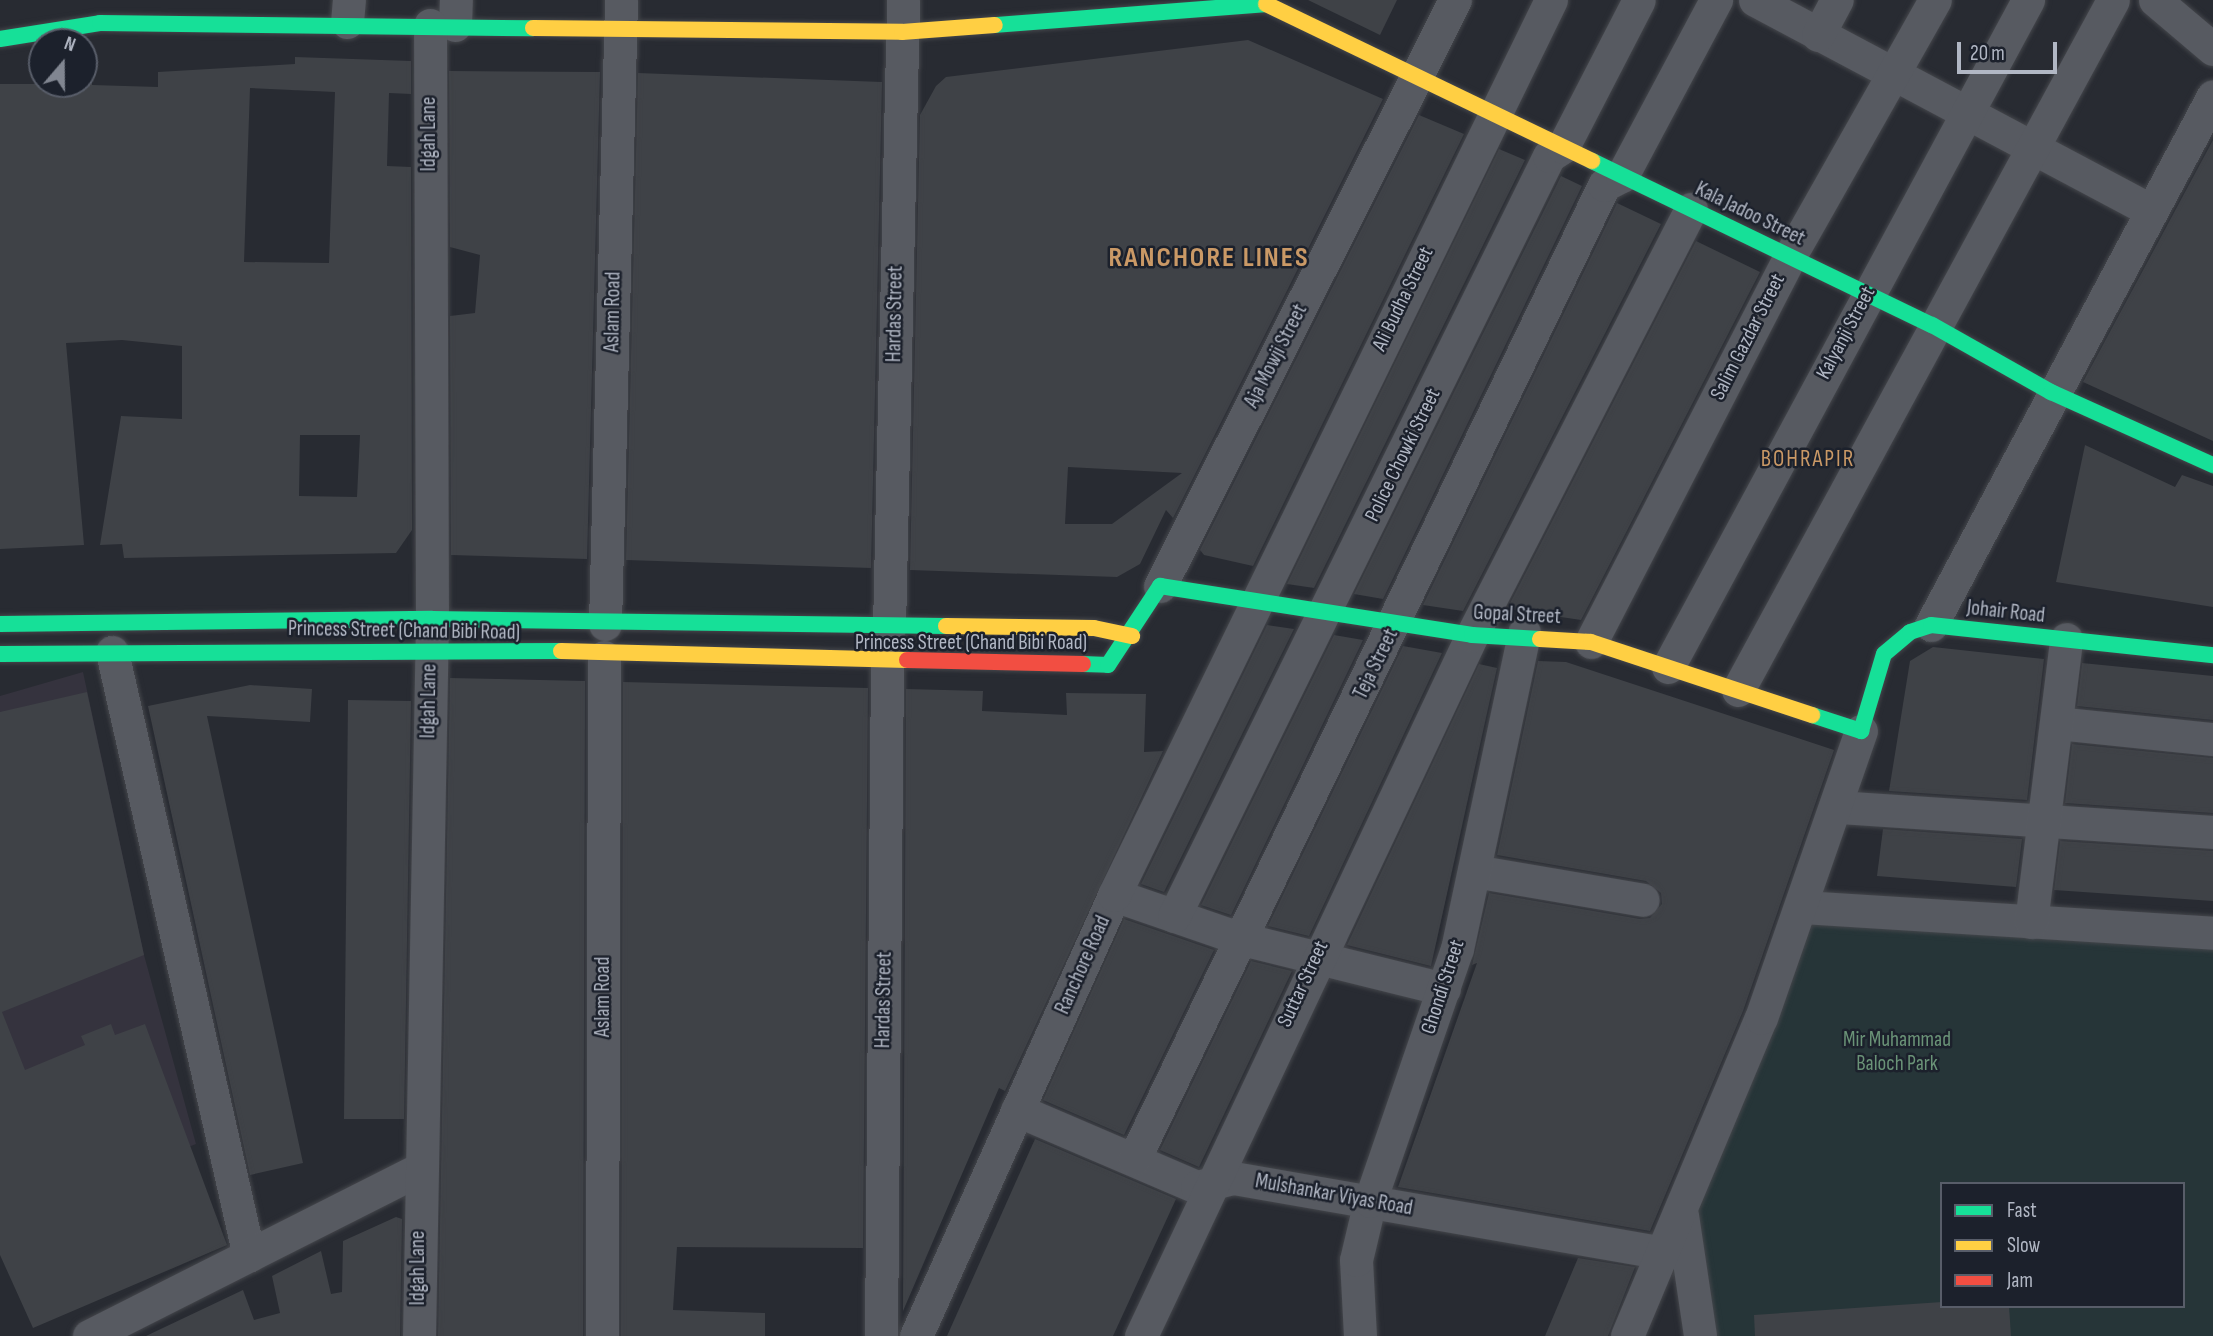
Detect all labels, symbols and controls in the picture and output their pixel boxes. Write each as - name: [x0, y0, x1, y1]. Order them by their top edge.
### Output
- north arrow: [28, 28, 98, 98]
- scale bar: [1961, 28, 2061, 72]
- text: N: [61, 32, 78, 57]
- text: 20 m: [1970, 41, 2005, 66]
- street label: Idgah Lane: [416, 97, 442, 171]
- street label: Kala Jadoo Street: [1691, 177, 1809, 251]
- district label: RANCHORE LINES: [1110, 241, 1308, 275]
- street label: Ali Budha Street: [1367, 243, 1439, 355]
- street label: Hardas Street: [882, 266, 908, 362]
- street label: Salim Gazdar Street: [1705, 270, 1791, 404]
- street label: Aslam Road: [600, 272, 626, 352]
- street label: Kalyanji Street: [1811, 282, 1881, 384]
- street label: Aja Mowji Street: [1239, 300, 1313, 412]
- street label: Police Chowki Street: [1360, 384, 1446, 526]
- district label: BOHRAPIR: [1762, 445, 1854, 473]
- street label: Johair Road: [1966, 595, 2046, 629]
- street label: Gopal Street: [1473, 600, 1561, 630]
- street label: Princess Street (Chand Bibi Road): [288, 616, 520, 646]
- street label: Teja Street: [1348, 625, 1404, 703]
- street label: Princess Street (Chand Bibi Road): [855, 630, 1087, 656]
- street label: Idgah Lane: [416, 663, 442, 739]
- street label: Ranchore Road: [1050, 912, 1116, 1018]
- street label: Suttar Street: [1272, 937, 1334, 1031]
- street label: Ghondi Street: [1416, 937, 1470, 1037]
- street label: Hardas Street: [871, 952, 897, 1048]
- street label: Aslam Road: [590, 957, 616, 1037]
- park label: Mir Muhammad Baloch Park: [1843, 1027, 1951, 1077]
- street label: Mulshankar Viyas Road: [1253, 1169, 1415, 1221]
- legend: [1940, 1182, 2185, 1308]
- text: Fast: [2007, 1198, 2037, 1223]
- street label: Idgah Lane: [405, 1231, 431, 1305]
- text: Slow: [2007, 1233, 2040, 1258]
- text: Jam: [2007, 1268, 2033, 1293]

